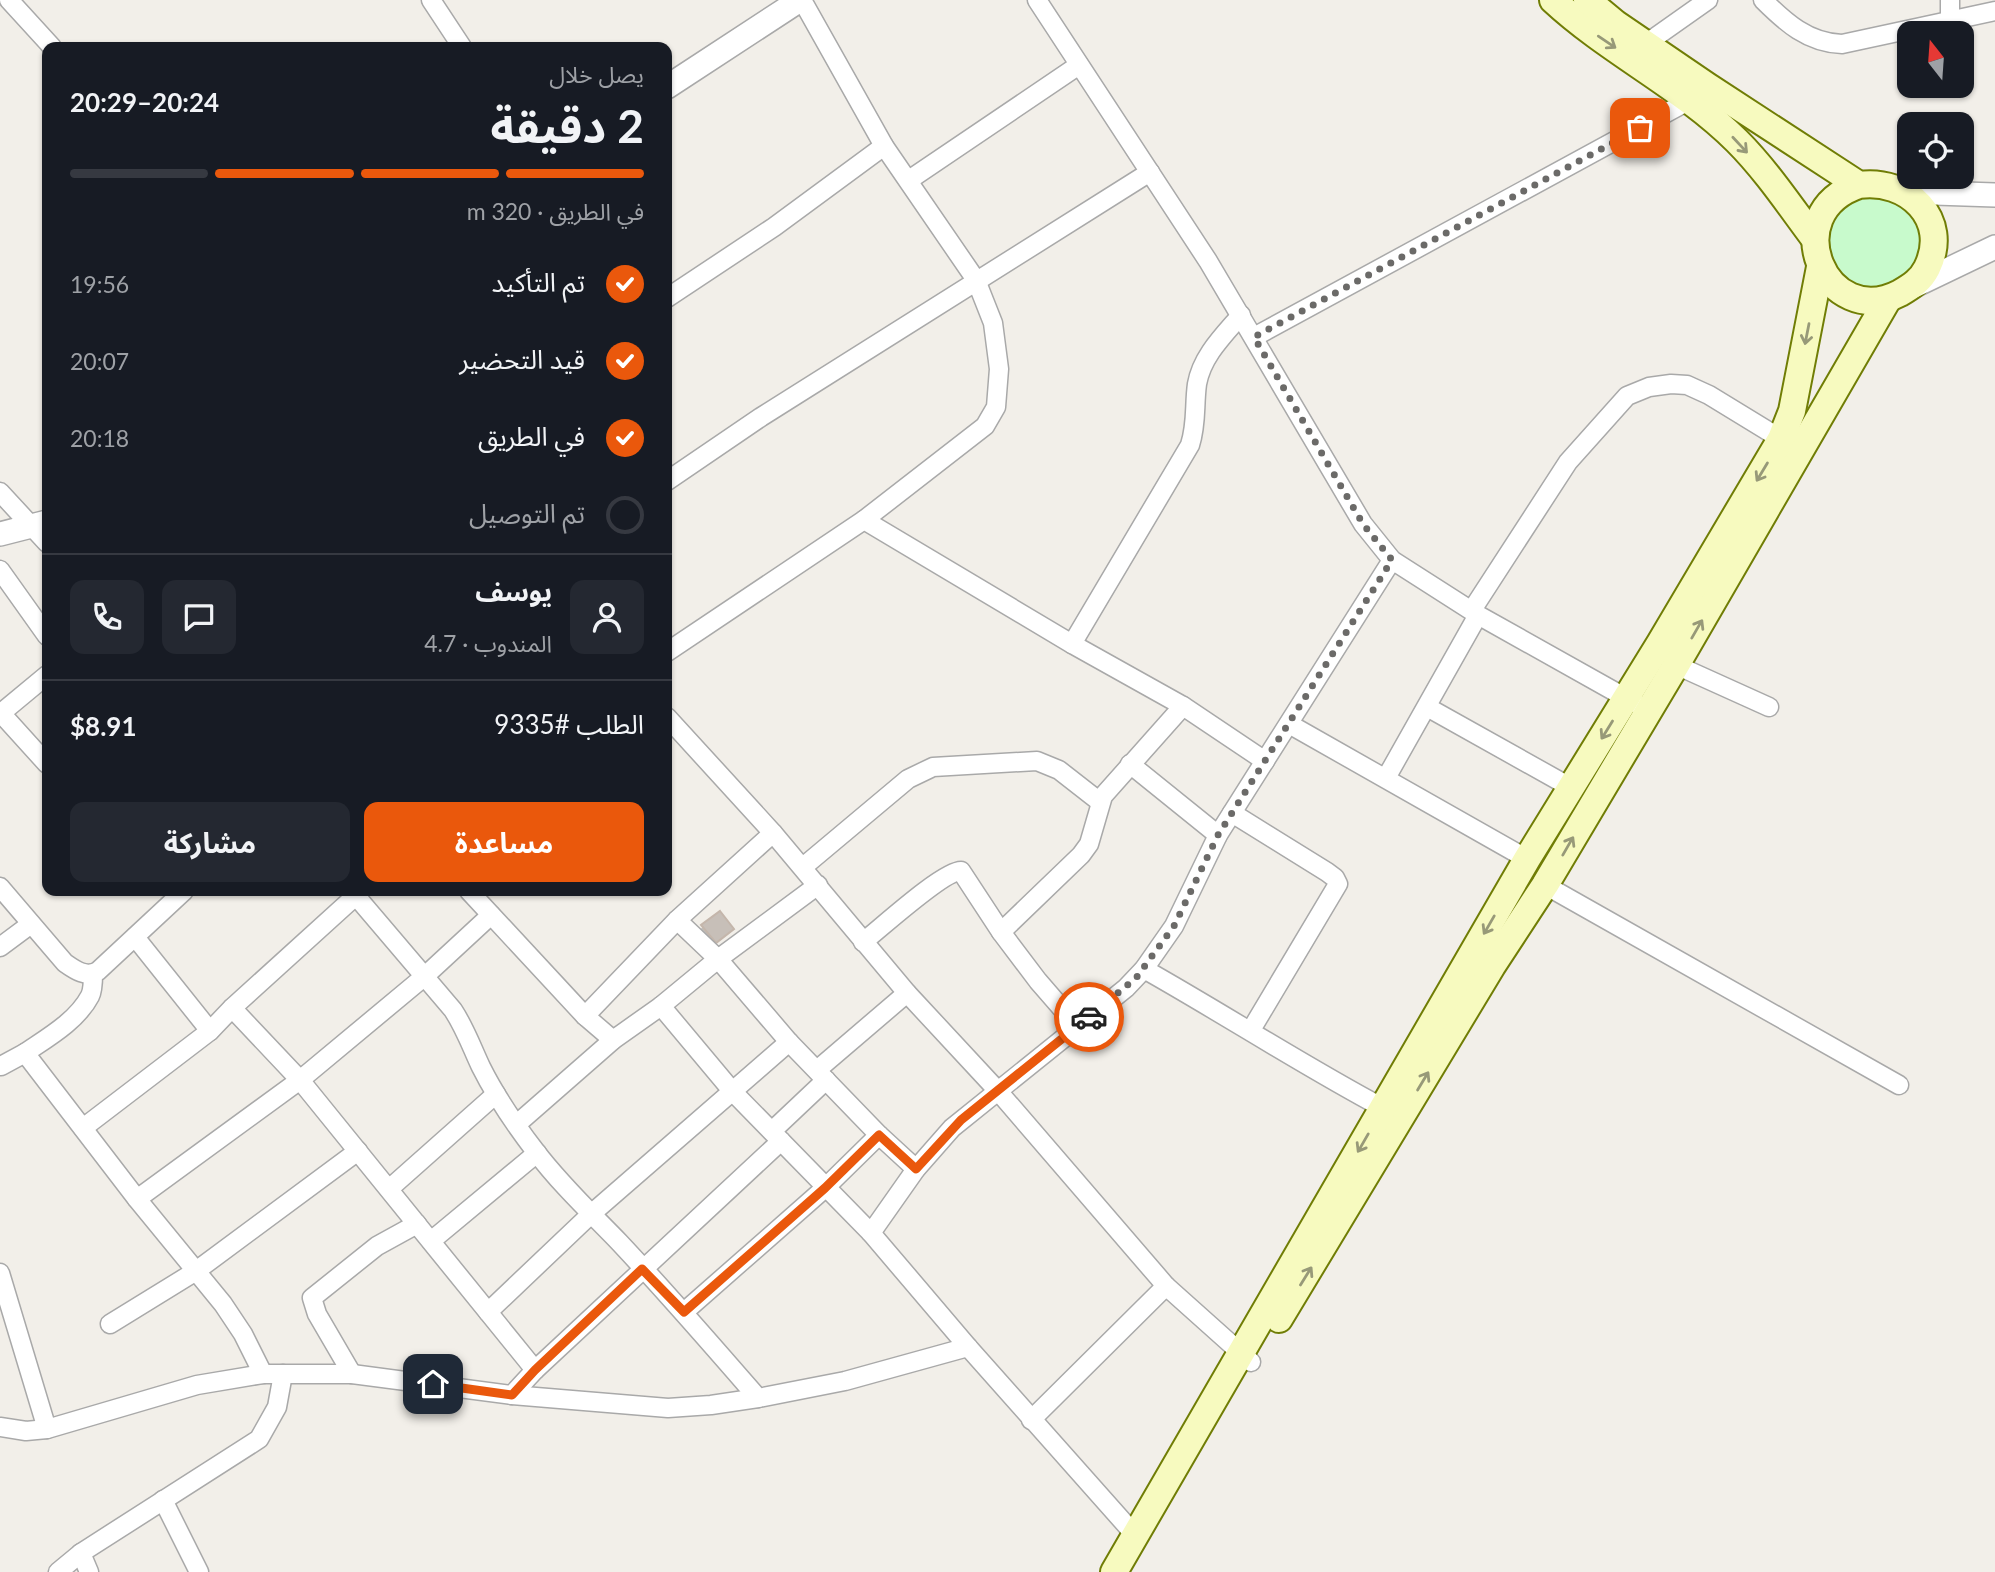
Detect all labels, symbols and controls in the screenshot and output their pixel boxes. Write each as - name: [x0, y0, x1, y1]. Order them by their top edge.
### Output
- north arrow: [1897, 21, 1974, 98]
- map controls: [1897, 21, 1974, 189]
- one-way arrow: [1597, 35, 1616, 49]
- text: يصل خلال: [549, 60, 644, 88]
- text: 20:24–20:29: [70, 86, 219, 118]
- text: 2 دقيقة: [490, 98, 644, 153]
- pin: [1610, 98, 1670, 158]
- icon: bag: [1621, 109, 1659, 147]
- button: locate: [1897, 112, 1974, 189]
- one-way arrow: [1732, 136, 1748, 154]
- text: في الطريق · 320 m: [467, 197, 644, 225]
- icon: check: [606, 265, 644, 303]
- text: تم التأكيد: [492, 266, 585, 298]
- text: 19:56: [70, 270, 129, 298]
- one-way arrow: [1799, 322, 1813, 345]
- icon: check: [606, 342, 644, 380]
- text: قيد التحضير: [459, 343, 585, 375]
- text: 20:07: [70, 347, 129, 375]
- icon: check: [606, 419, 644, 457]
- text: في الطريق: [478, 420, 585, 452]
- text: 20:18: [70, 424, 129, 452]
- one-way arrow: [1754, 461, 1768, 481]
- text: تم التوصيل: [469, 497, 585, 529]
- text: يوسف: [475, 575, 552, 607]
- button: phone: [70, 580, 144, 654]
- button: chat: [162, 580, 236, 654]
- button: person: [570, 580, 644, 654]
- one-way arrow: [1690, 620, 1704, 640]
- text: المندوب · 4.7: [424, 629, 552, 657]
- text: الطلب #9335: [494, 708, 644, 740]
- text: $8.91: [70, 710, 137, 742]
- one-way arrow: [1599, 720, 1614, 739]
- button: مشاركة: [70, 802, 350, 882]
- button: مساعدة: [364, 802, 644, 882]
- one-way arrow: [1561, 836, 1575, 856]
- one-way arrow: [1482, 914, 1496, 934]
- courier: [1054, 982, 1124, 1052]
- icon: car: [1070, 998, 1108, 1036]
- one-way arrow: [1417, 1072, 1431, 1092]
- one-way arrow: [1356, 1132, 1370, 1152]
- one-way arrow: [1300, 1267, 1314, 1287]
- pin: [403, 1354, 463, 1414]
- icon: home: [414, 1365, 452, 1403]

